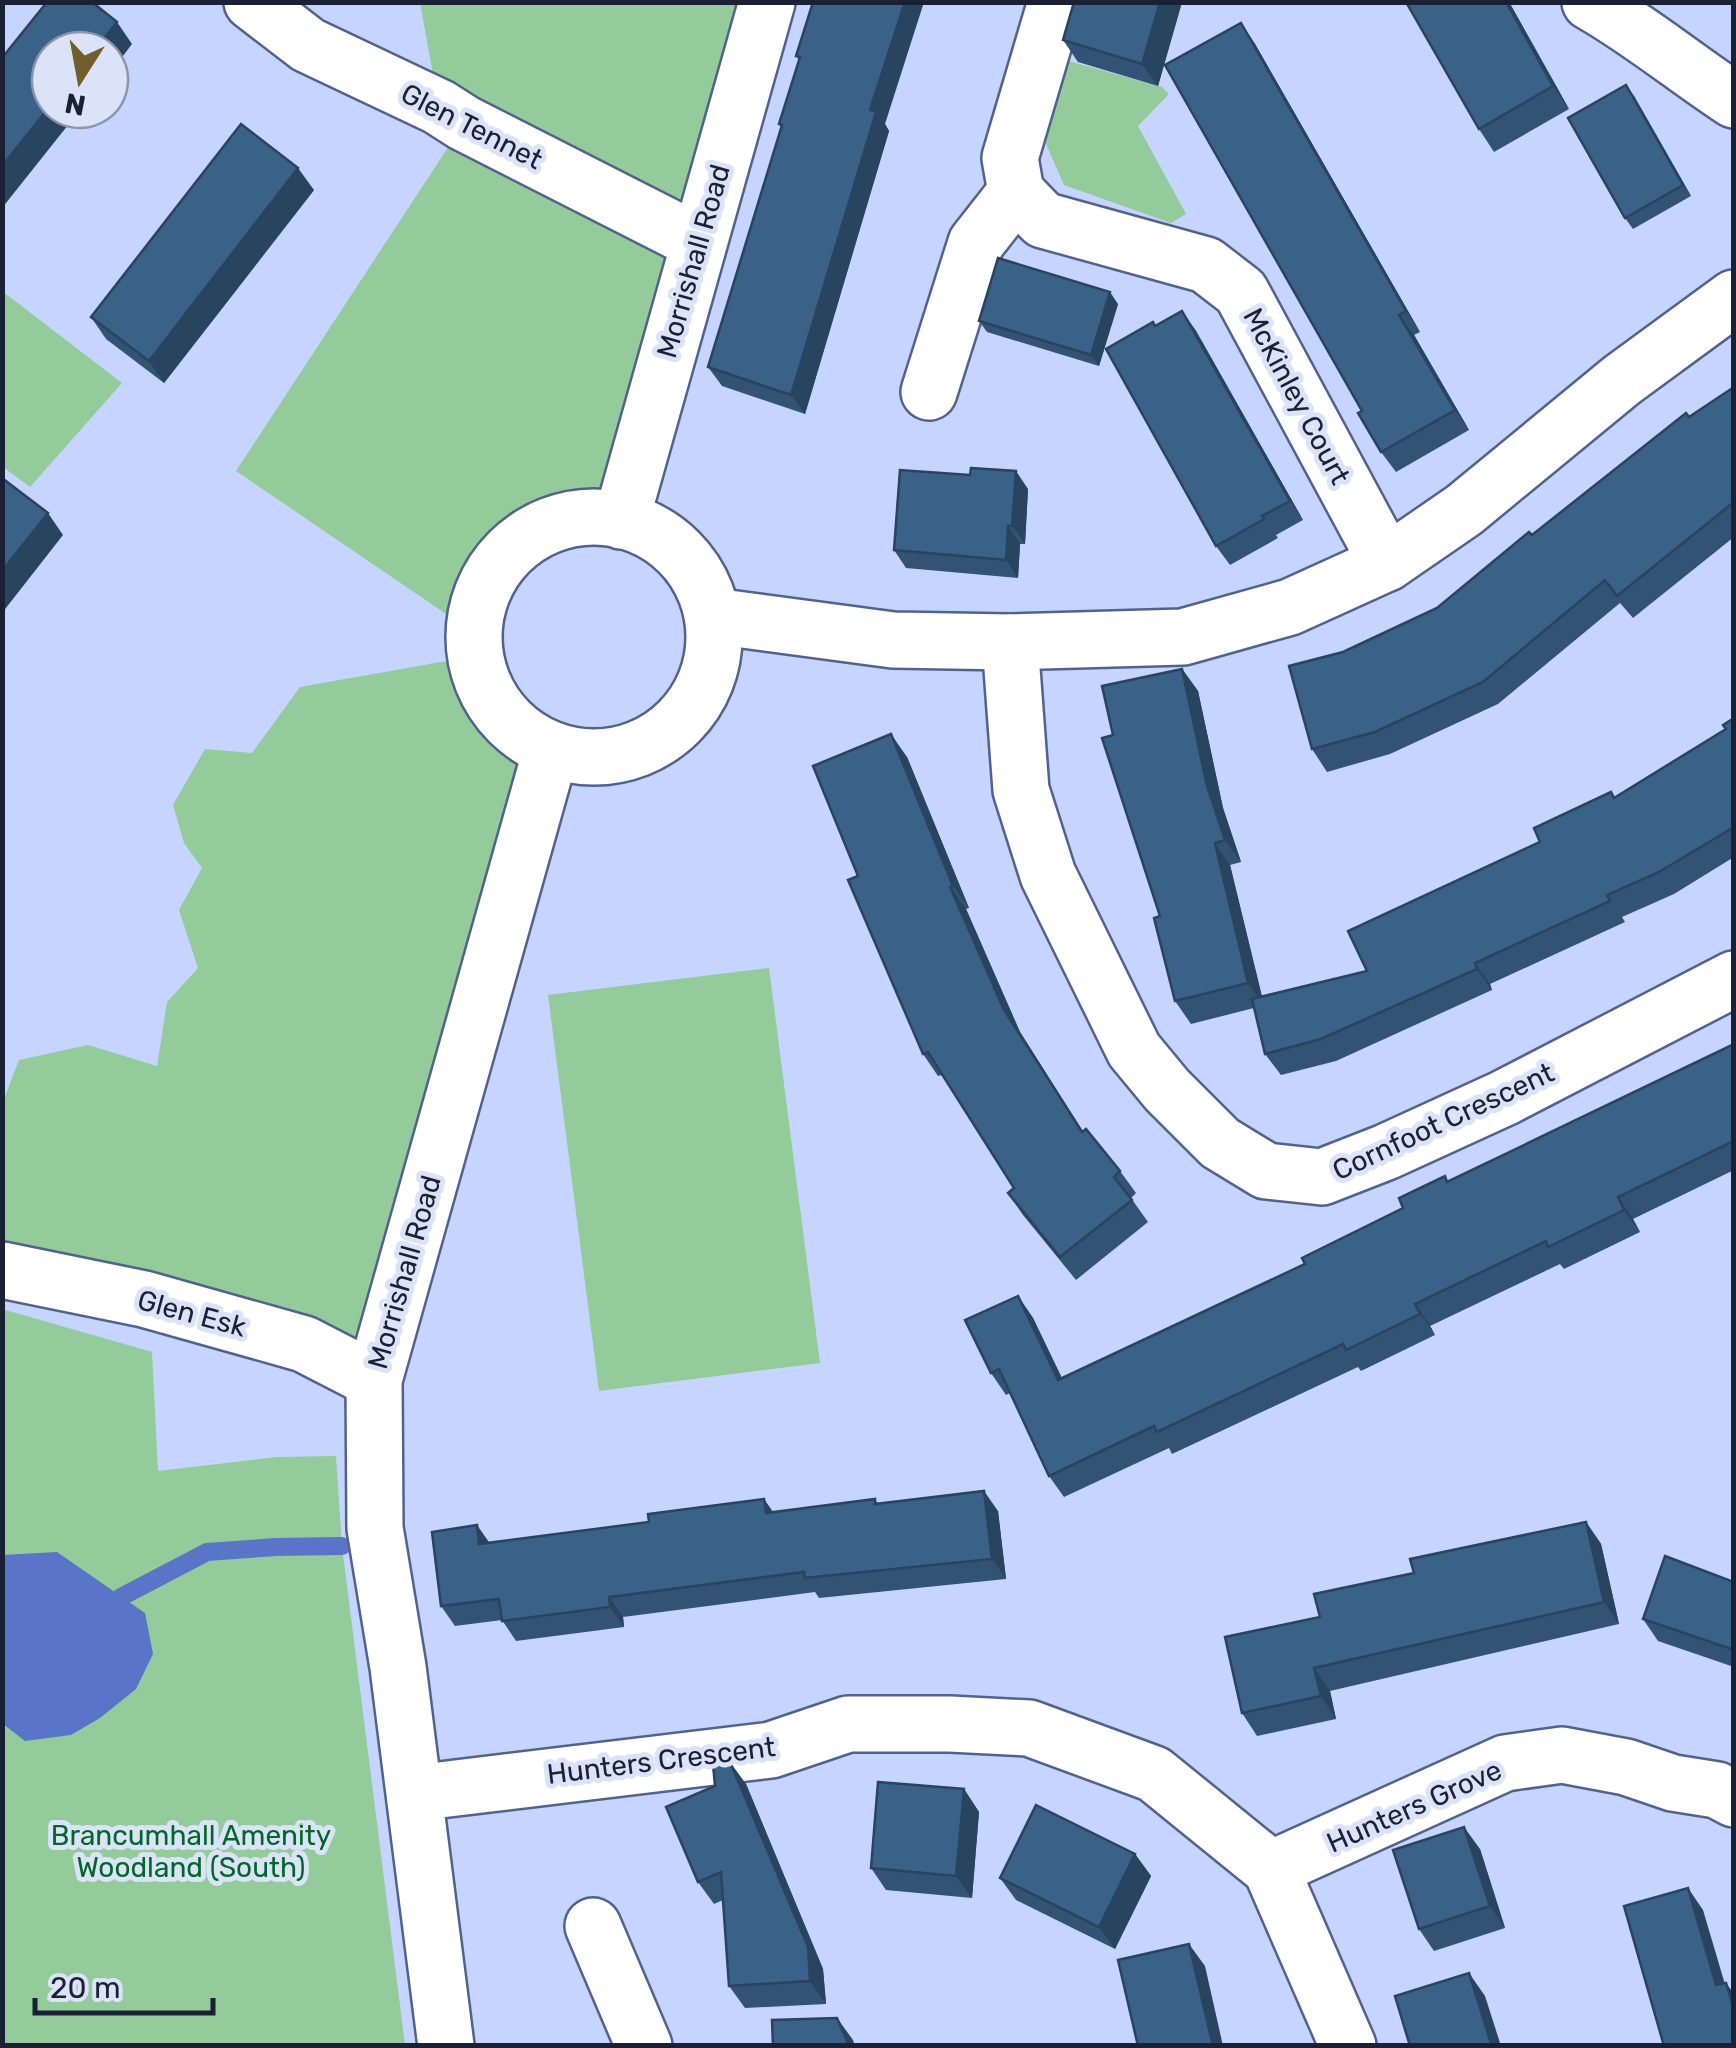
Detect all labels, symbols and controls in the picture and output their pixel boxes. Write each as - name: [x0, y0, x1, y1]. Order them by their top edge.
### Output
- north arrow: [30, 30, 130, 130]
- street label: Glen Tennet: [396, 77, 548, 176]
- text: N: [62, 86, 88, 122]
- street label: Morrishall Road: [650, 160, 737, 362]
- street label: McKinley Court: [1236, 302, 1357, 490]
- street label: Cornfoot Crescent: [1327, 1056, 1559, 1187]
- street label: Morrishall Road: [361, 1171, 448, 1373]
- street label: Glen Esk: [134, 1283, 250, 1344]
- street label: Hunters Crescent: [545, 1730, 777, 1791]
- street label: Hunters Grove: [1322, 1753, 1507, 1860]
- park label: Brancumhall Amenity Woodland (South): [51, 1819, 331, 1884]
- scale bar: [35, 1953, 212, 2015]
- text: 20 m: [50, 1970, 121, 2006]

